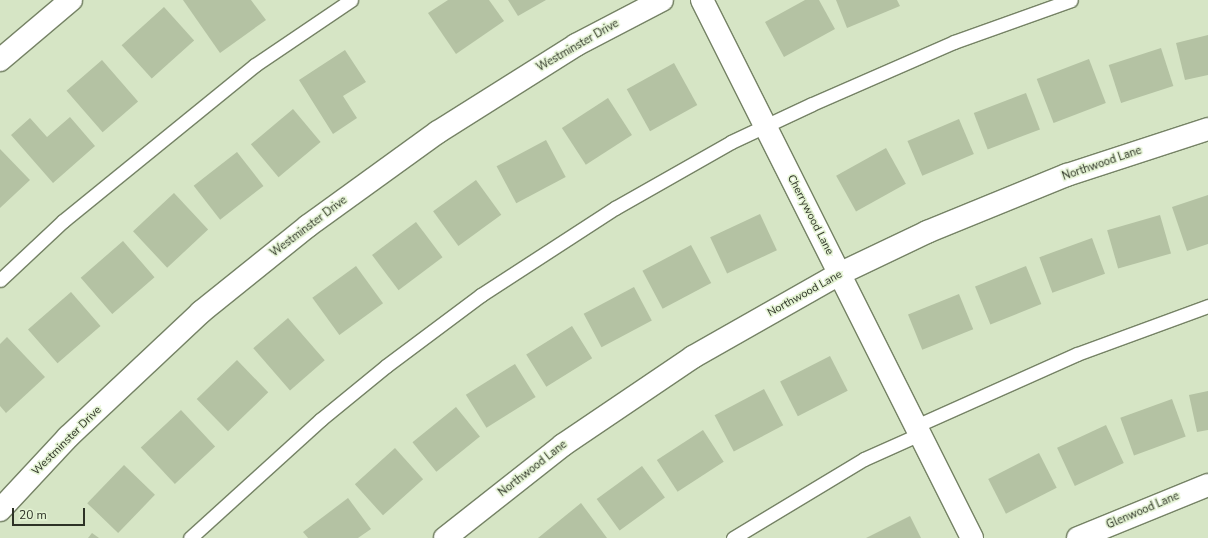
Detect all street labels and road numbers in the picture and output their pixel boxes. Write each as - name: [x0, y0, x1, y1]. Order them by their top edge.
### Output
- street label: Westminster Drive: [535, 17, 621, 75]
- street label: Northwood Lane: [1061, 144, 1143, 184]
- street label: Cherrywood Lane: [784, 173, 836, 257]
- street label: Westminster Drive: [268, 194, 350, 260]
- street label: Northwood Lane: [765, 268, 845, 320]
- street label: Westminster Drive: [30, 404, 104, 478]
- street label: Northwood Lane: [496, 438, 570, 500]
- street label: Glenwood Lane: [1105, 490, 1181, 532]

